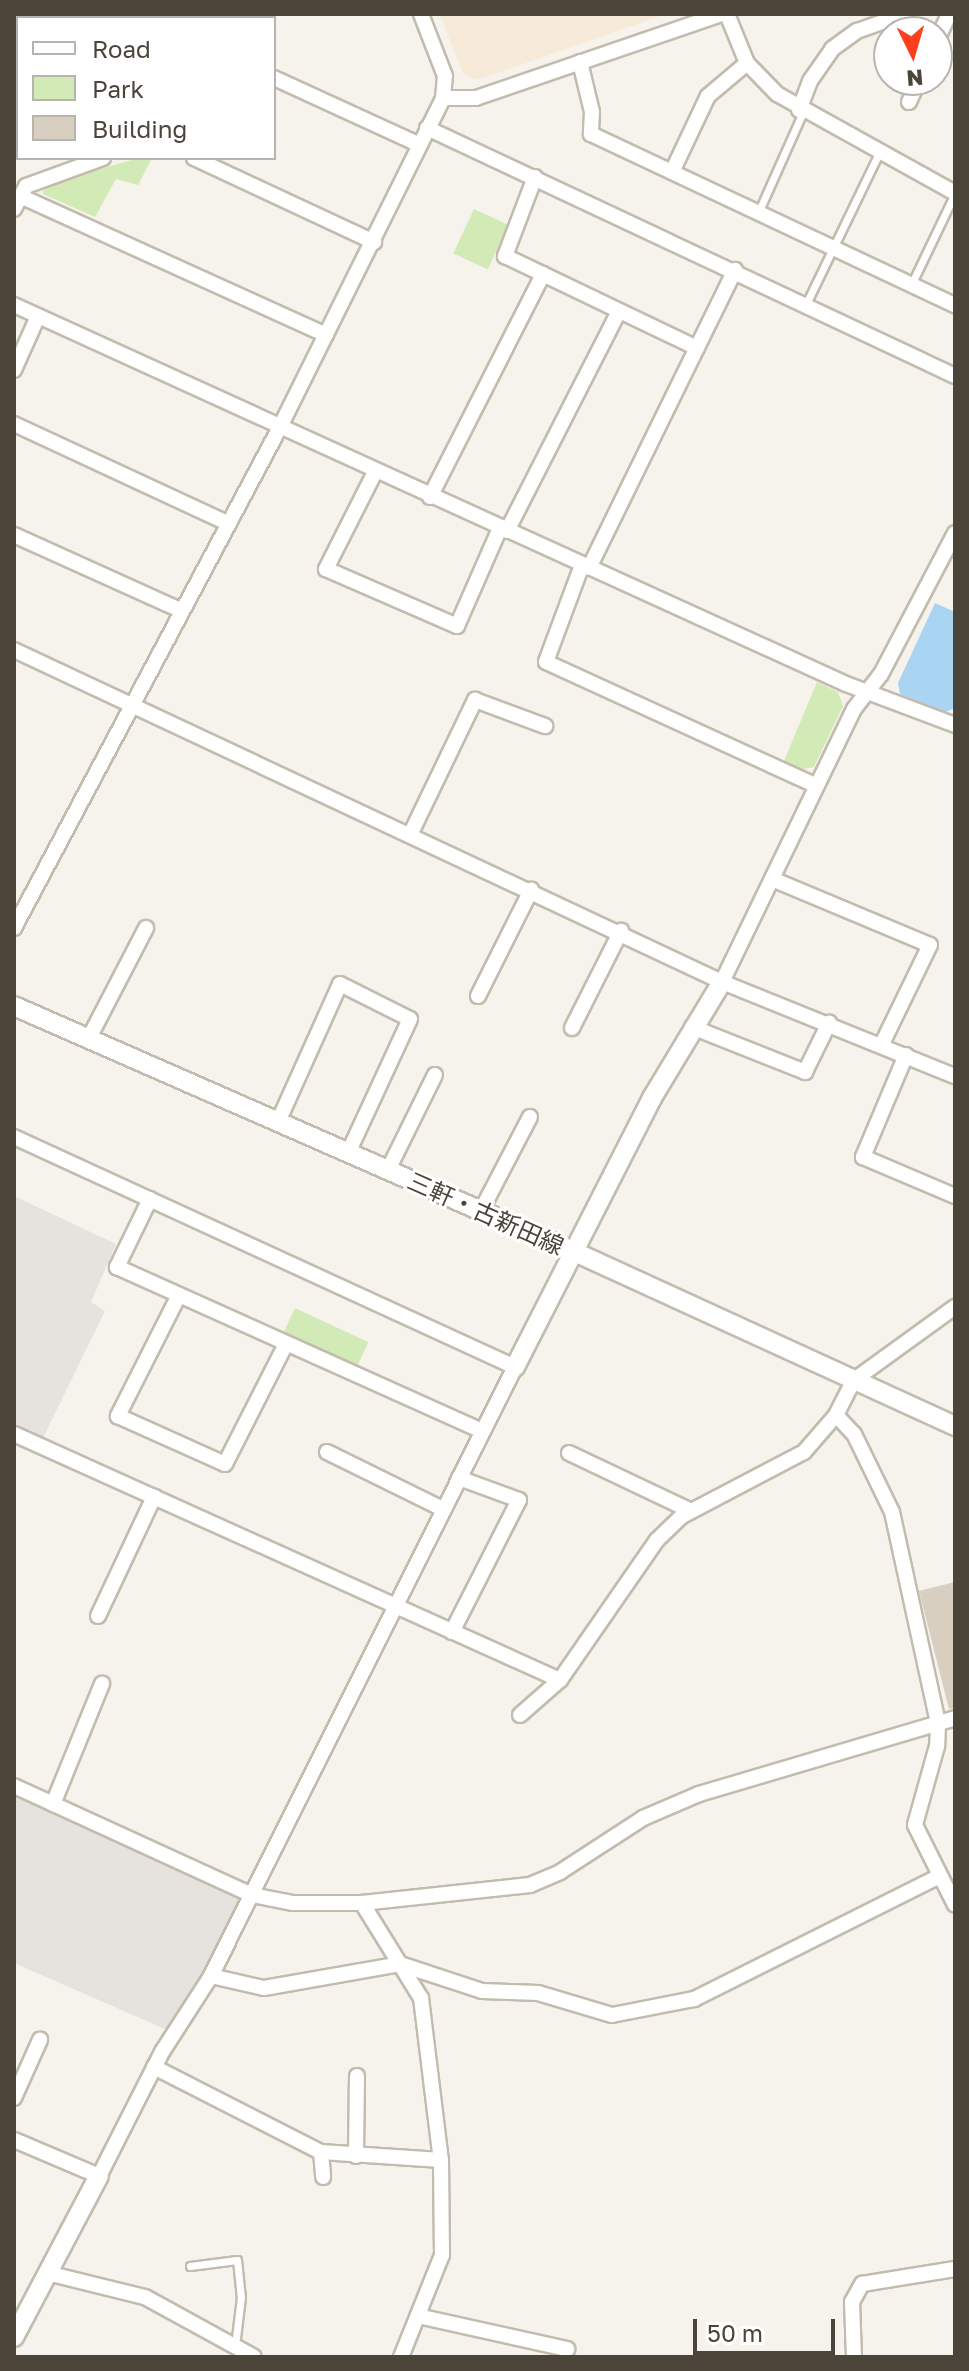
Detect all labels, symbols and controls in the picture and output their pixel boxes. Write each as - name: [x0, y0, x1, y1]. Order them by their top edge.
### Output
- legend: [16, 16, 276, 160]
- north arrow: [873, 16, 953, 96]
- text: Road: [92, 34, 151, 63]
- text: N: [905, 64, 924, 93]
- text: Park: [92, 74, 144, 103]
- text: Building: [92, 114, 187, 143]
- street label: 三軒・古新田線: [403, 1166, 569, 1260]
- scale bar: [697, 2303, 839, 2353]
- text: 50 m: [707, 2318, 763, 2347]

